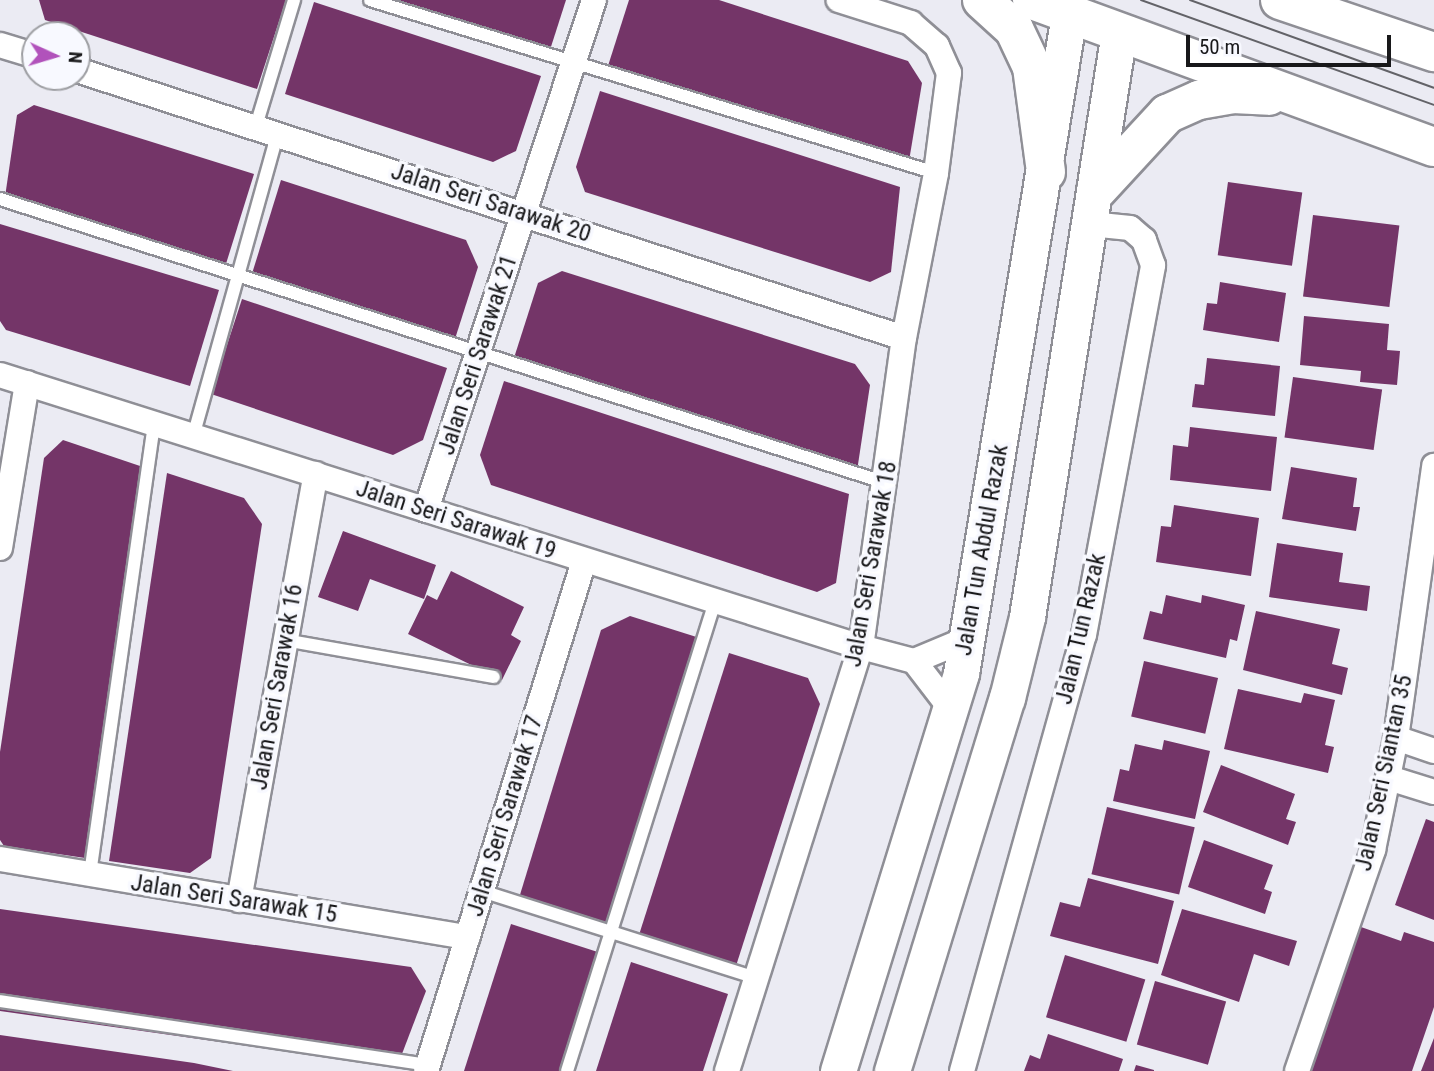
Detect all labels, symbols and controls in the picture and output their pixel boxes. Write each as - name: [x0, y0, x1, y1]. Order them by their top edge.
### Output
- north arrow: [21, 21, 91, 91]
- scale bar: [1189, 21, 1394, 65]
- text: 50 m: [1199, 35, 1240, 59]
- text: N: [64, 51, 87, 64]
- street label: Jalan Seri Sarawak 20: [387, 157, 595, 249]
- street label: Jalan Seri Sarawak 21: [432, 251, 524, 459]
- street label: Jalan Tun Abdul Razak: [949, 442, 1015, 658]
- street label: Jalan Seri Sarawak 18: [839, 459, 903, 669]
- street label: Jalan Seri Sarawak 19: [352, 474, 560, 566]
- street label: Jalan Tun Razak: [1050, 551, 1112, 707]
- street label: Jalan Seri Sarawak 16: [245, 582, 309, 792]
- street label: Jalan Seri Siantan 35: [1349, 672, 1419, 874]
- street label: Jalan Seri Sarawak 17: [461, 712, 549, 920]
- street label: Jalan Seri Sarawak 15: [129, 868, 339, 930]

